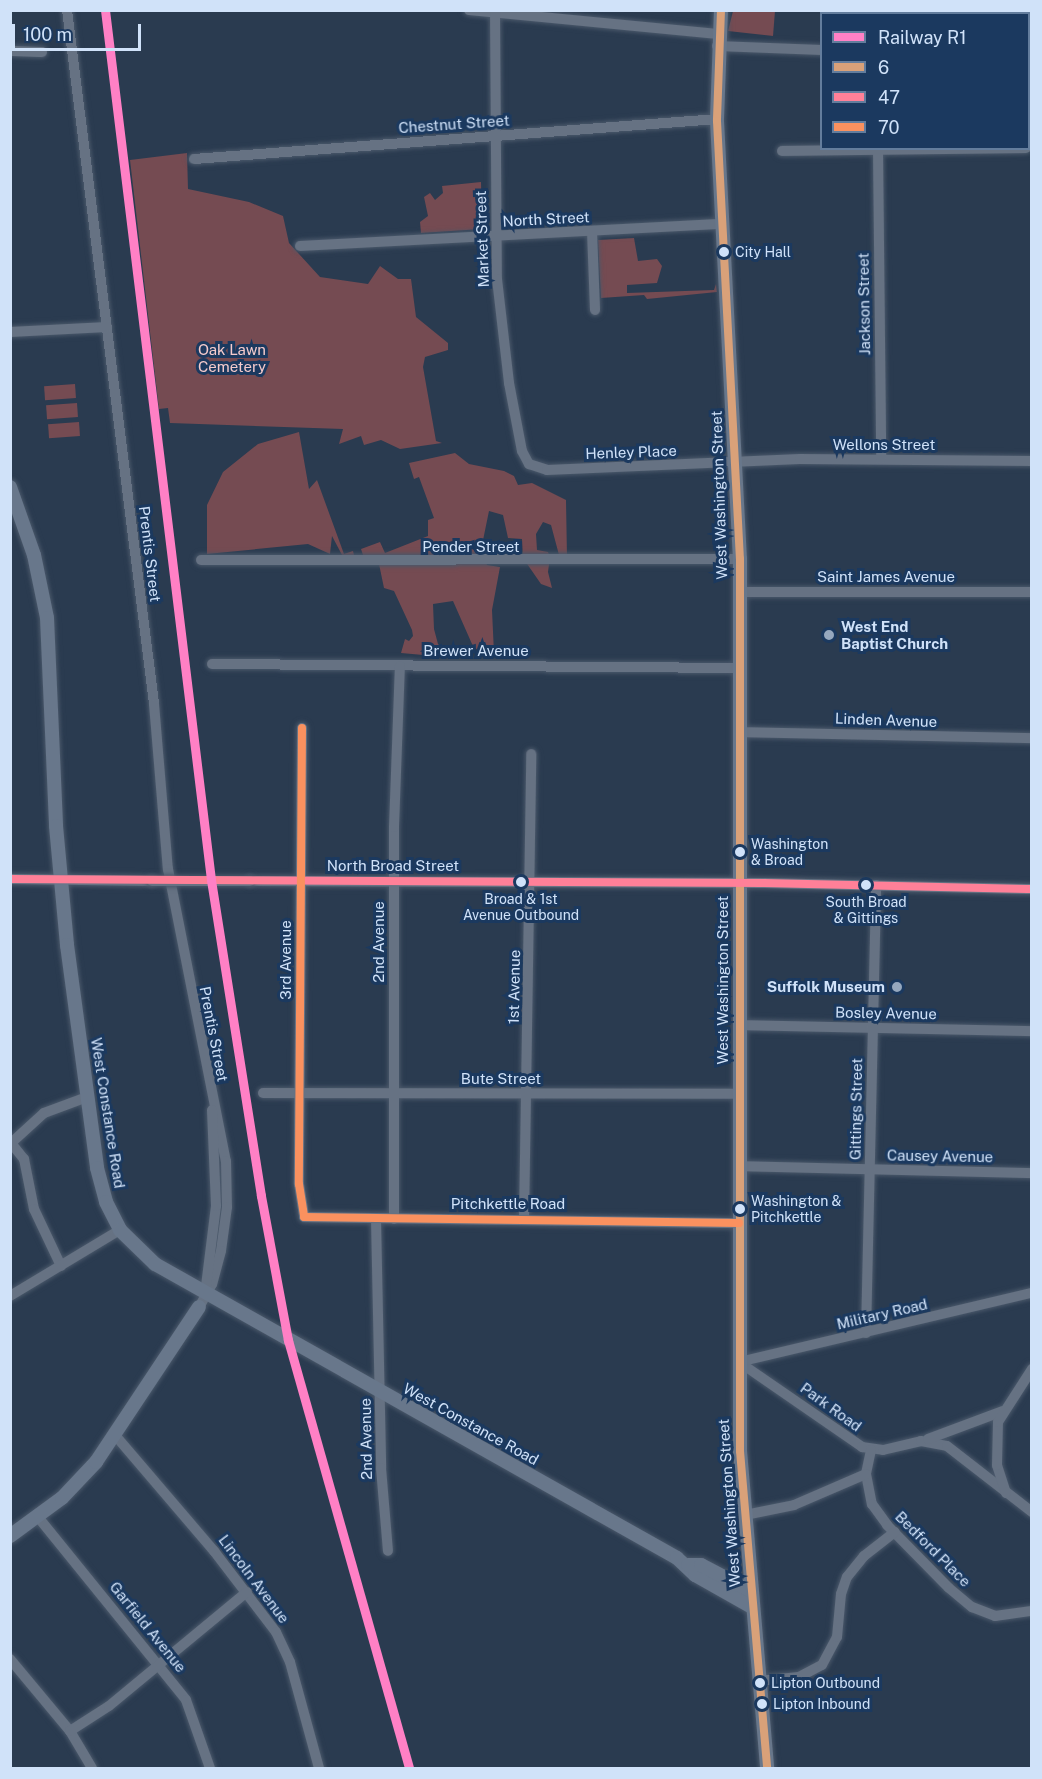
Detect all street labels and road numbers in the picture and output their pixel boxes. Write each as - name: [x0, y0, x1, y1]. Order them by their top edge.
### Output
- street label: Chestnut Street: [398, 111, 510, 137]
- street label: Market Street: [471, 190, 493, 288]
- street label: North Street: [502, 208, 590, 230]
- street label: Jackson Street: [854, 253, 874, 355]
- street label: West Washington Street: [707, 410, 731, 580]
- street label: Wellons Street: [833, 436, 935, 454]
- street label: Henley Place: [585, 441, 677, 463]
- street label: Prentis Street: [135, 505, 165, 603]
- street label: Pender Street: [422, 538, 520, 556]
- street label: Saint James Avenue: [817, 568, 955, 586]
- street label: Brewer Avenue: [423, 642, 529, 660]
- street label: Linden Avenue: [835, 709, 937, 731]
- street label: North Broad Street: [327, 857, 459, 875]
- street label: West Washington Street: [714, 895, 732, 1065]
- street label: 2nd Avenue: [370, 901, 388, 983]
- street label: 3rd Avenue: [277, 920, 295, 1000]
- street label: 1st Avenue: [504, 950, 524, 1024]
- street label: Prentis Street: [196, 985, 232, 1083]
- street label: Bosley Avenue: [835, 1003, 937, 1023]
- street label: West Constance Road: [87, 1036, 129, 1190]
- street label: Gittings Street: [846, 1058, 866, 1160]
- street label: Bute Street: [461, 1070, 541, 1088]
- street label: Causey Avenue: [887, 1146, 993, 1166]
- street label: Pitchkettle Road: [451, 1195, 565, 1213]
- street label: Military Road: [835, 1295, 929, 1333]
- street label: West Constance Road: [400, 1379, 542, 1469]
- street label: Park Road: [797, 1379, 865, 1435]
- street label: 2nd Avenue: [356, 1398, 376, 1480]
- street label: West Washington Street: [714, 1418, 744, 1588]
- street label: Bedford Place: [892, 1508, 974, 1590]
- street label: Lincoln Avenue: [215, 1531, 293, 1627]
- street label: Garfield Avenue: [106, 1578, 190, 1676]

